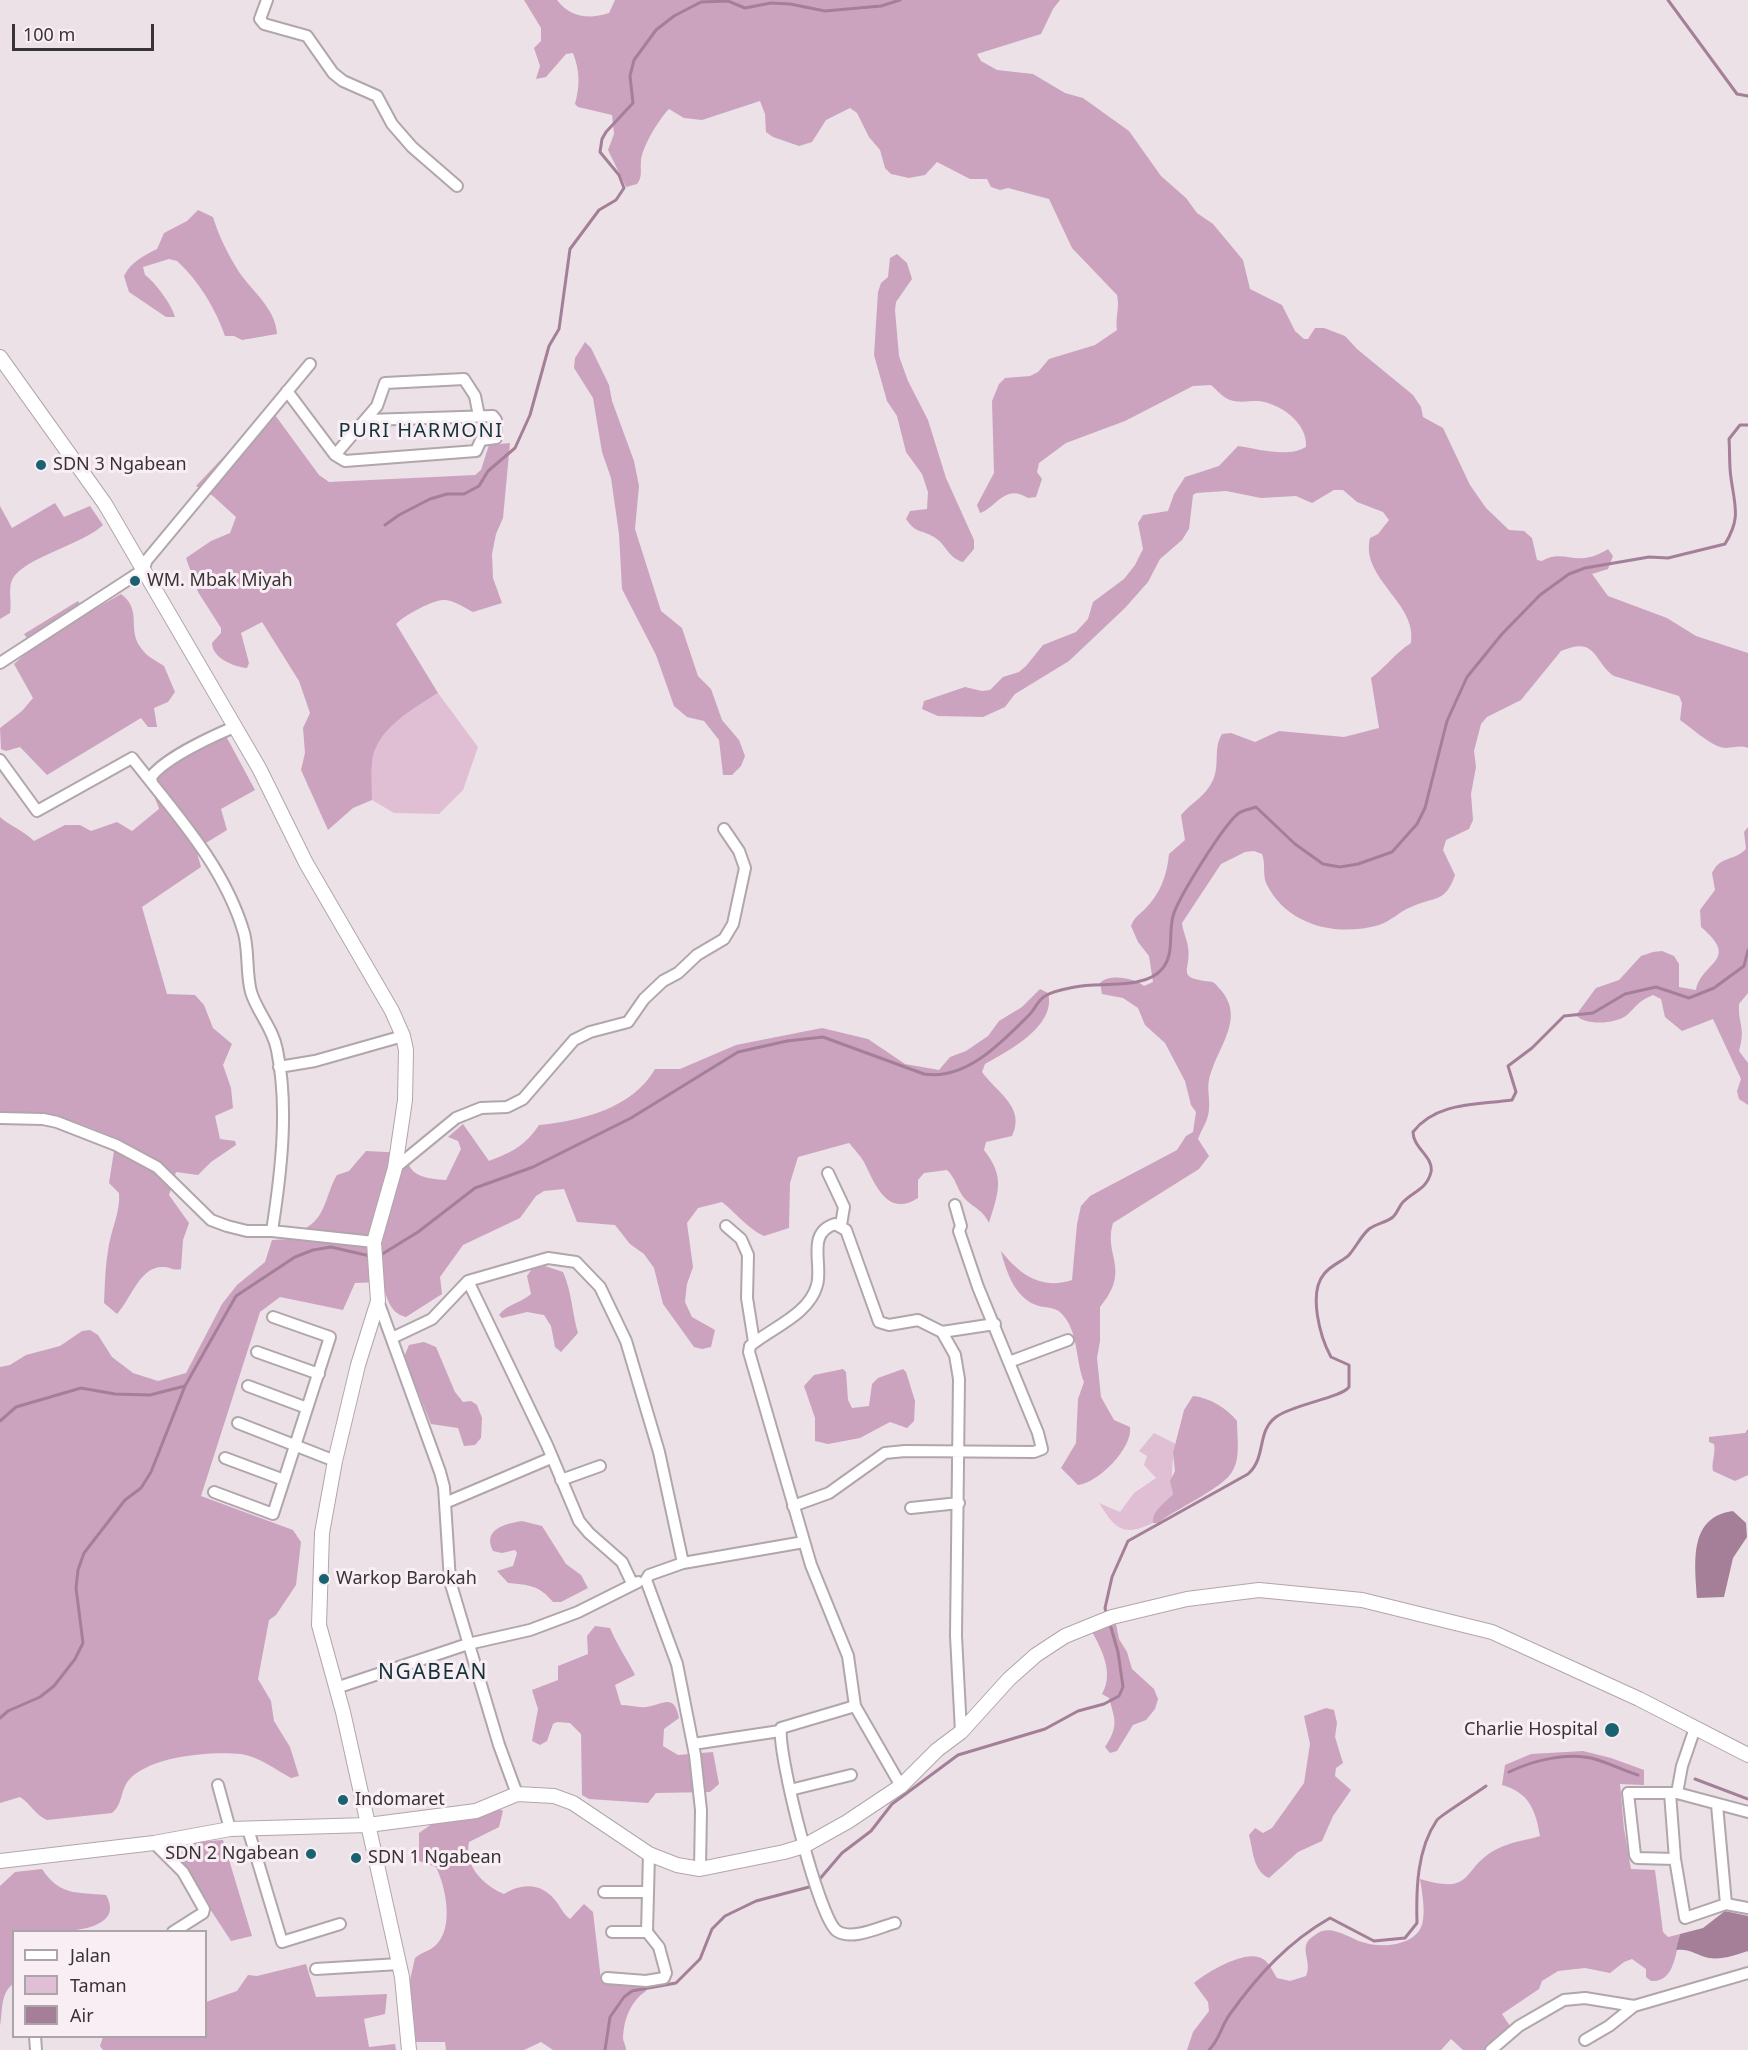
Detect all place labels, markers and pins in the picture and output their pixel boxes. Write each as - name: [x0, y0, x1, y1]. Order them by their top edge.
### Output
- place label: SDN 3 Ngabean: [53, 454, 187, 476]
- marker: SDN 3 Ngabean: [34, 458, 48, 472]
- place label: WM. Mbak Miyah: [147, 570, 293, 592]
- marker: WM. Mbak Miyah: [128, 574, 142, 588]
- place label: Warkop Barokah: [336, 1568, 477, 1590]
- marker: Warkop Barokah: [317, 1572, 331, 1586]
- place label: Charlie Hospital: [1464, 1719, 1598, 1741]
- marker: Charlie Hospital: [1603, 1721, 1621, 1739]
- place label: Indomaret: [355, 1789, 445, 1811]
- marker: Indomaret: [336, 1793, 350, 1807]
- place label: SDN 2 Ngabean: [165, 1843, 299, 1865]
- marker: SDN 2 Ngabean: [304, 1847, 318, 1861]
- place label: SDN 1 Ngabean: [368, 1847, 502, 1869]
- marker: SDN 1 Ngabean: [349, 1851, 363, 1865]

